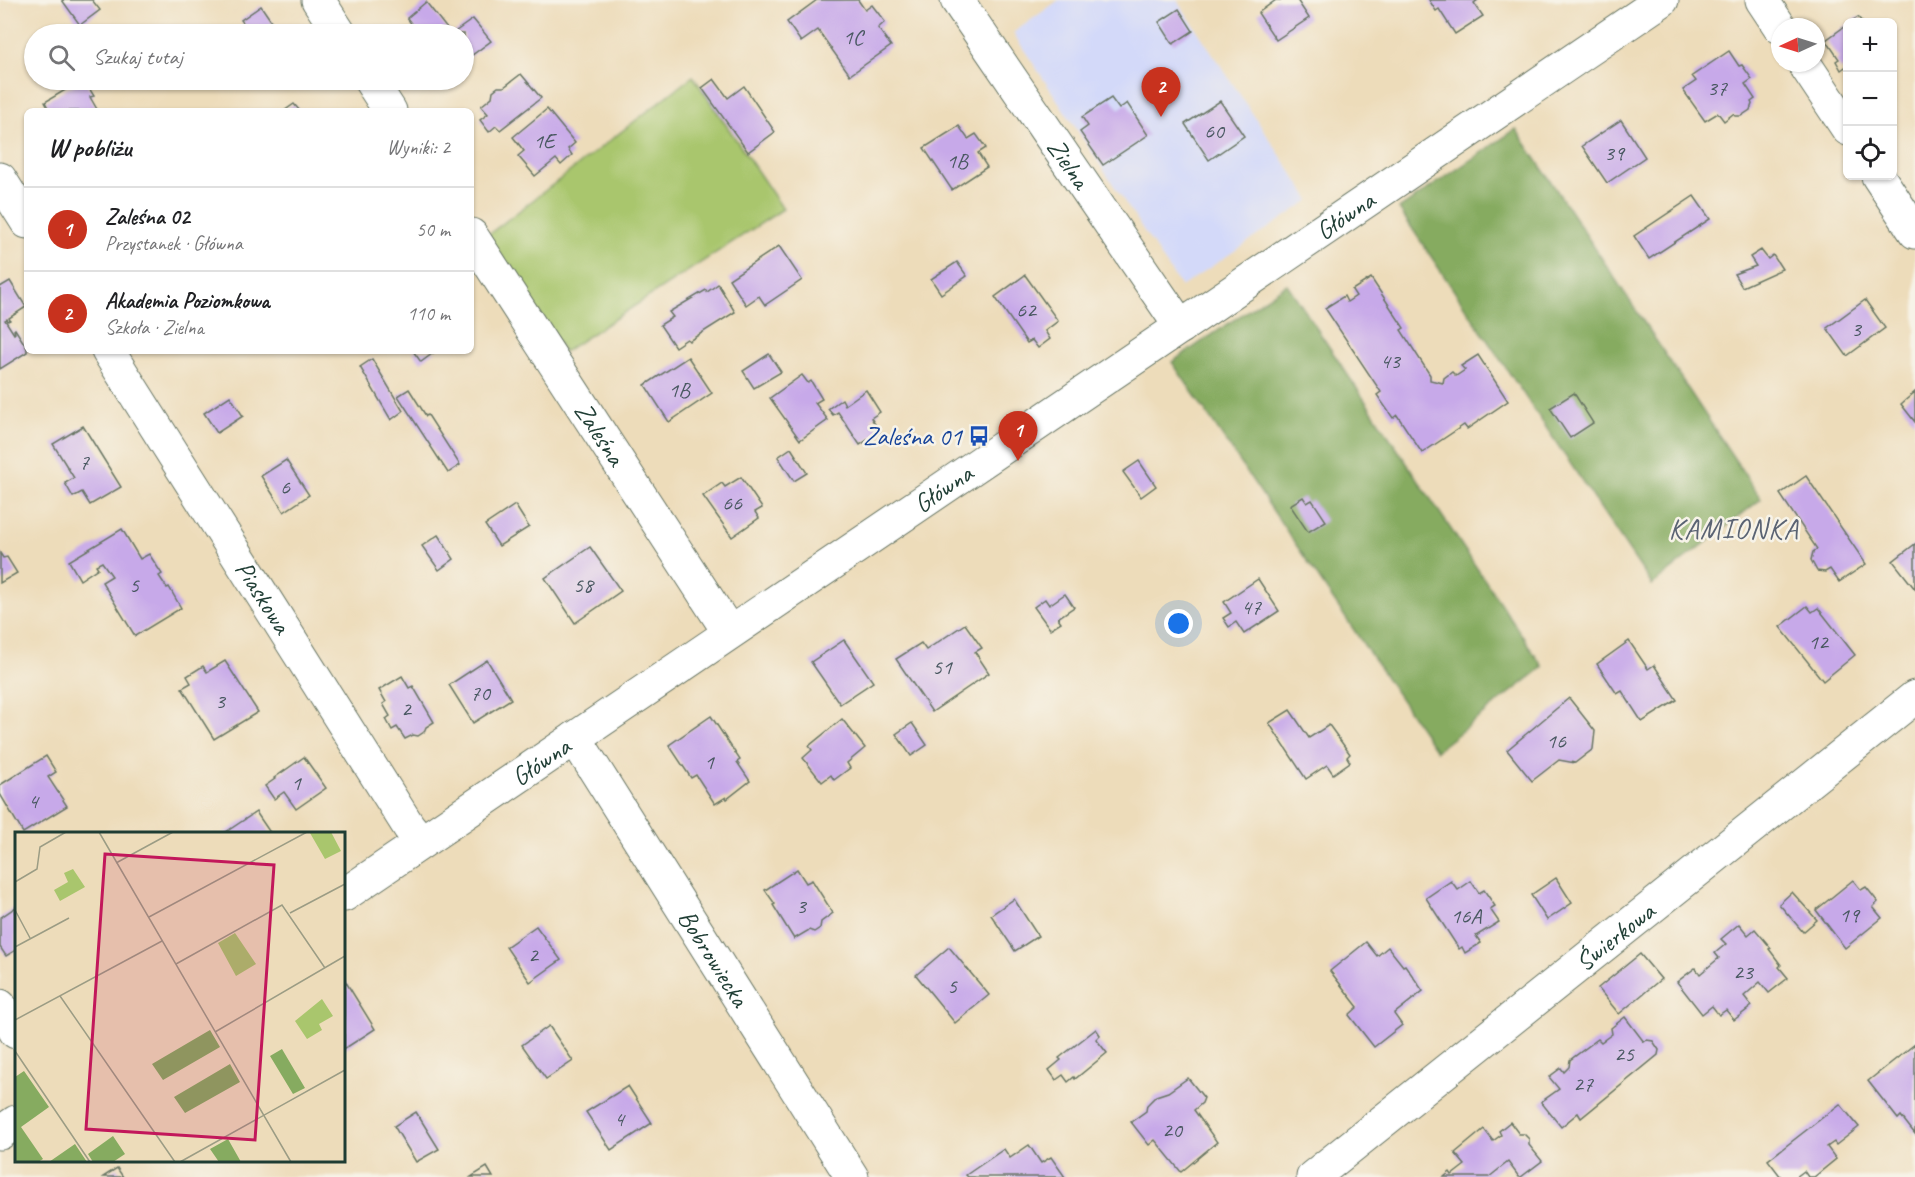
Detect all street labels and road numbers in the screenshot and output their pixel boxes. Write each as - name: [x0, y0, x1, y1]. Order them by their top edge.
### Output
- street label: Zielna: [1040, 132, 1099, 197]
- street label: Główna: [1309, 183, 1382, 247]
- street label: Zaleśna: [567, 396, 633, 473]
- street label: Główna: [907, 456, 980, 520]
- street label: Piaskowa: [228, 555, 299, 641]
- street label: Główna: [505, 729, 578, 793]
- street label: Świerkowa: [1569, 894, 1663, 979]
- street label: Bobrowiecka: [670, 903, 757, 1014]

